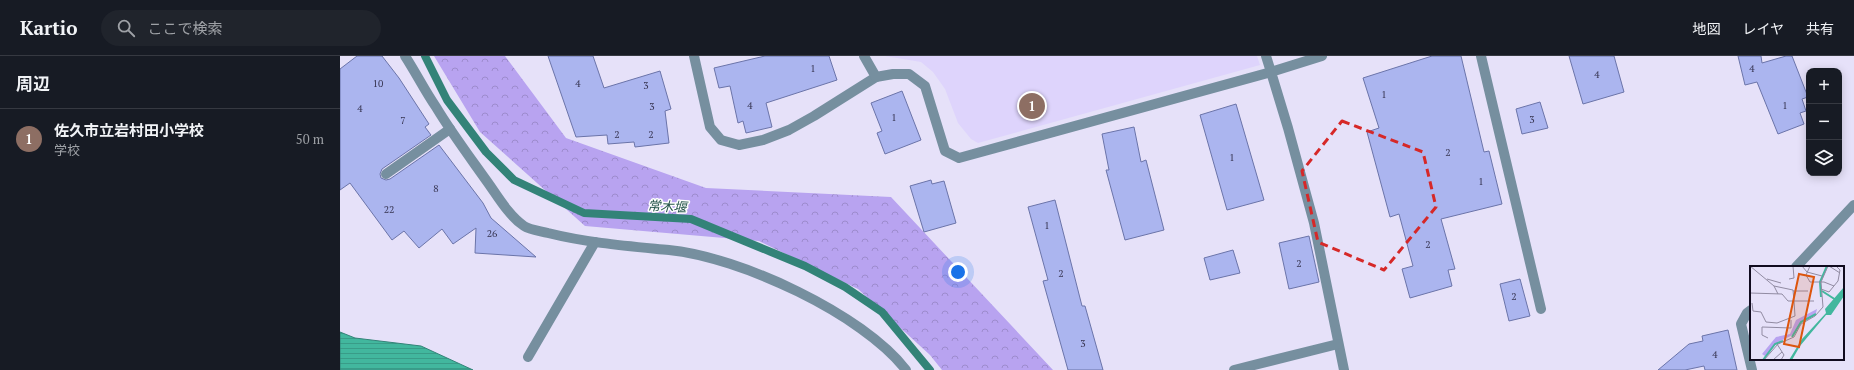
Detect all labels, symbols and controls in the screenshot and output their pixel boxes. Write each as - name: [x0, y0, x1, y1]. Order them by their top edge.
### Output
- search box: [101, 10, 381, 46]
- text: Kartio: [20, 15, 77, 40]
- icon: search: [115, 17, 137, 39]
- text: ここで検索: [147, 18, 222, 38]
- text: 地図: [1692, 19, 1720, 38]
- text: レイヤ: [1742, 19, 1784, 38]
- text: 共有: [1806, 19, 1834, 38]
- house number: 1: [810, 62, 816, 75]
- house number: 4: [1749, 62, 1755, 75]
- house number: 4: [1594, 68, 1600, 81]
- map controls: [1806, 68, 1842, 176]
- button: +: [1806, 68, 1842, 104]
- text: 周辺: [16, 72, 50, 95]
- house number: 10: [373, 77, 383, 90]
- house number: 4: [575, 77, 581, 90]
- house number: 3: [643, 79, 649, 92]
- house number: 1: [1381, 88, 1387, 101]
- pin: 1: [1019, 91, 1045, 121]
- house number: 4: [747, 99, 753, 112]
- house number: 1: [1782, 99, 1788, 112]
- house number: 3: [649, 100, 655, 113]
- house number: 4: [357, 102, 363, 115]
- button: −: [1806, 104, 1842, 140]
- house number: 1: [891, 111, 897, 124]
- house number: 3: [1529, 113, 1535, 126]
- house number: 7: [400, 114, 406, 127]
- text: 佐久市立岩村田小学校: [54, 120, 204, 140]
- house number: 2: [614, 128, 620, 141]
- house number: 2: [648, 128, 654, 141]
- text: 1: [25, 130, 33, 148]
- text: 50 m: [296, 130, 324, 148]
- button: layers: [1806, 140, 1842, 176]
- text: 学校: [54, 141, 80, 159]
- house number: 2: [1445, 146, 1451, 159]
- house number: 1: [1229, 151, 1235, 164]
- house number: 1: [1478, 175, 1484, 188]
- house number: 8: [433, 182, 439, 195]
- water label: 常木堰: [647, 196, 689, 216]
- house number: 22: [384, 203, 394, 216]
- house number: 1: [1044, 219, 1050, 232]
- house number: 26: [487, 227, 498, 240]
- house number: 2: [1425, 238, 1431, 251]
- house number: 2: [1296, 257, 1302, 270]
- your location: [948, 262, 968, 282]
- inset map: [1750, 266, 1844, 360]
- house number: 2: [1058, 267, 1064, 280]
- house number: 2: [1511, 290, 1517, 303]
- house number: 3: [1080, 337, 1086, 350]
- house number: 4: [1712, 348, 1718, 361]

